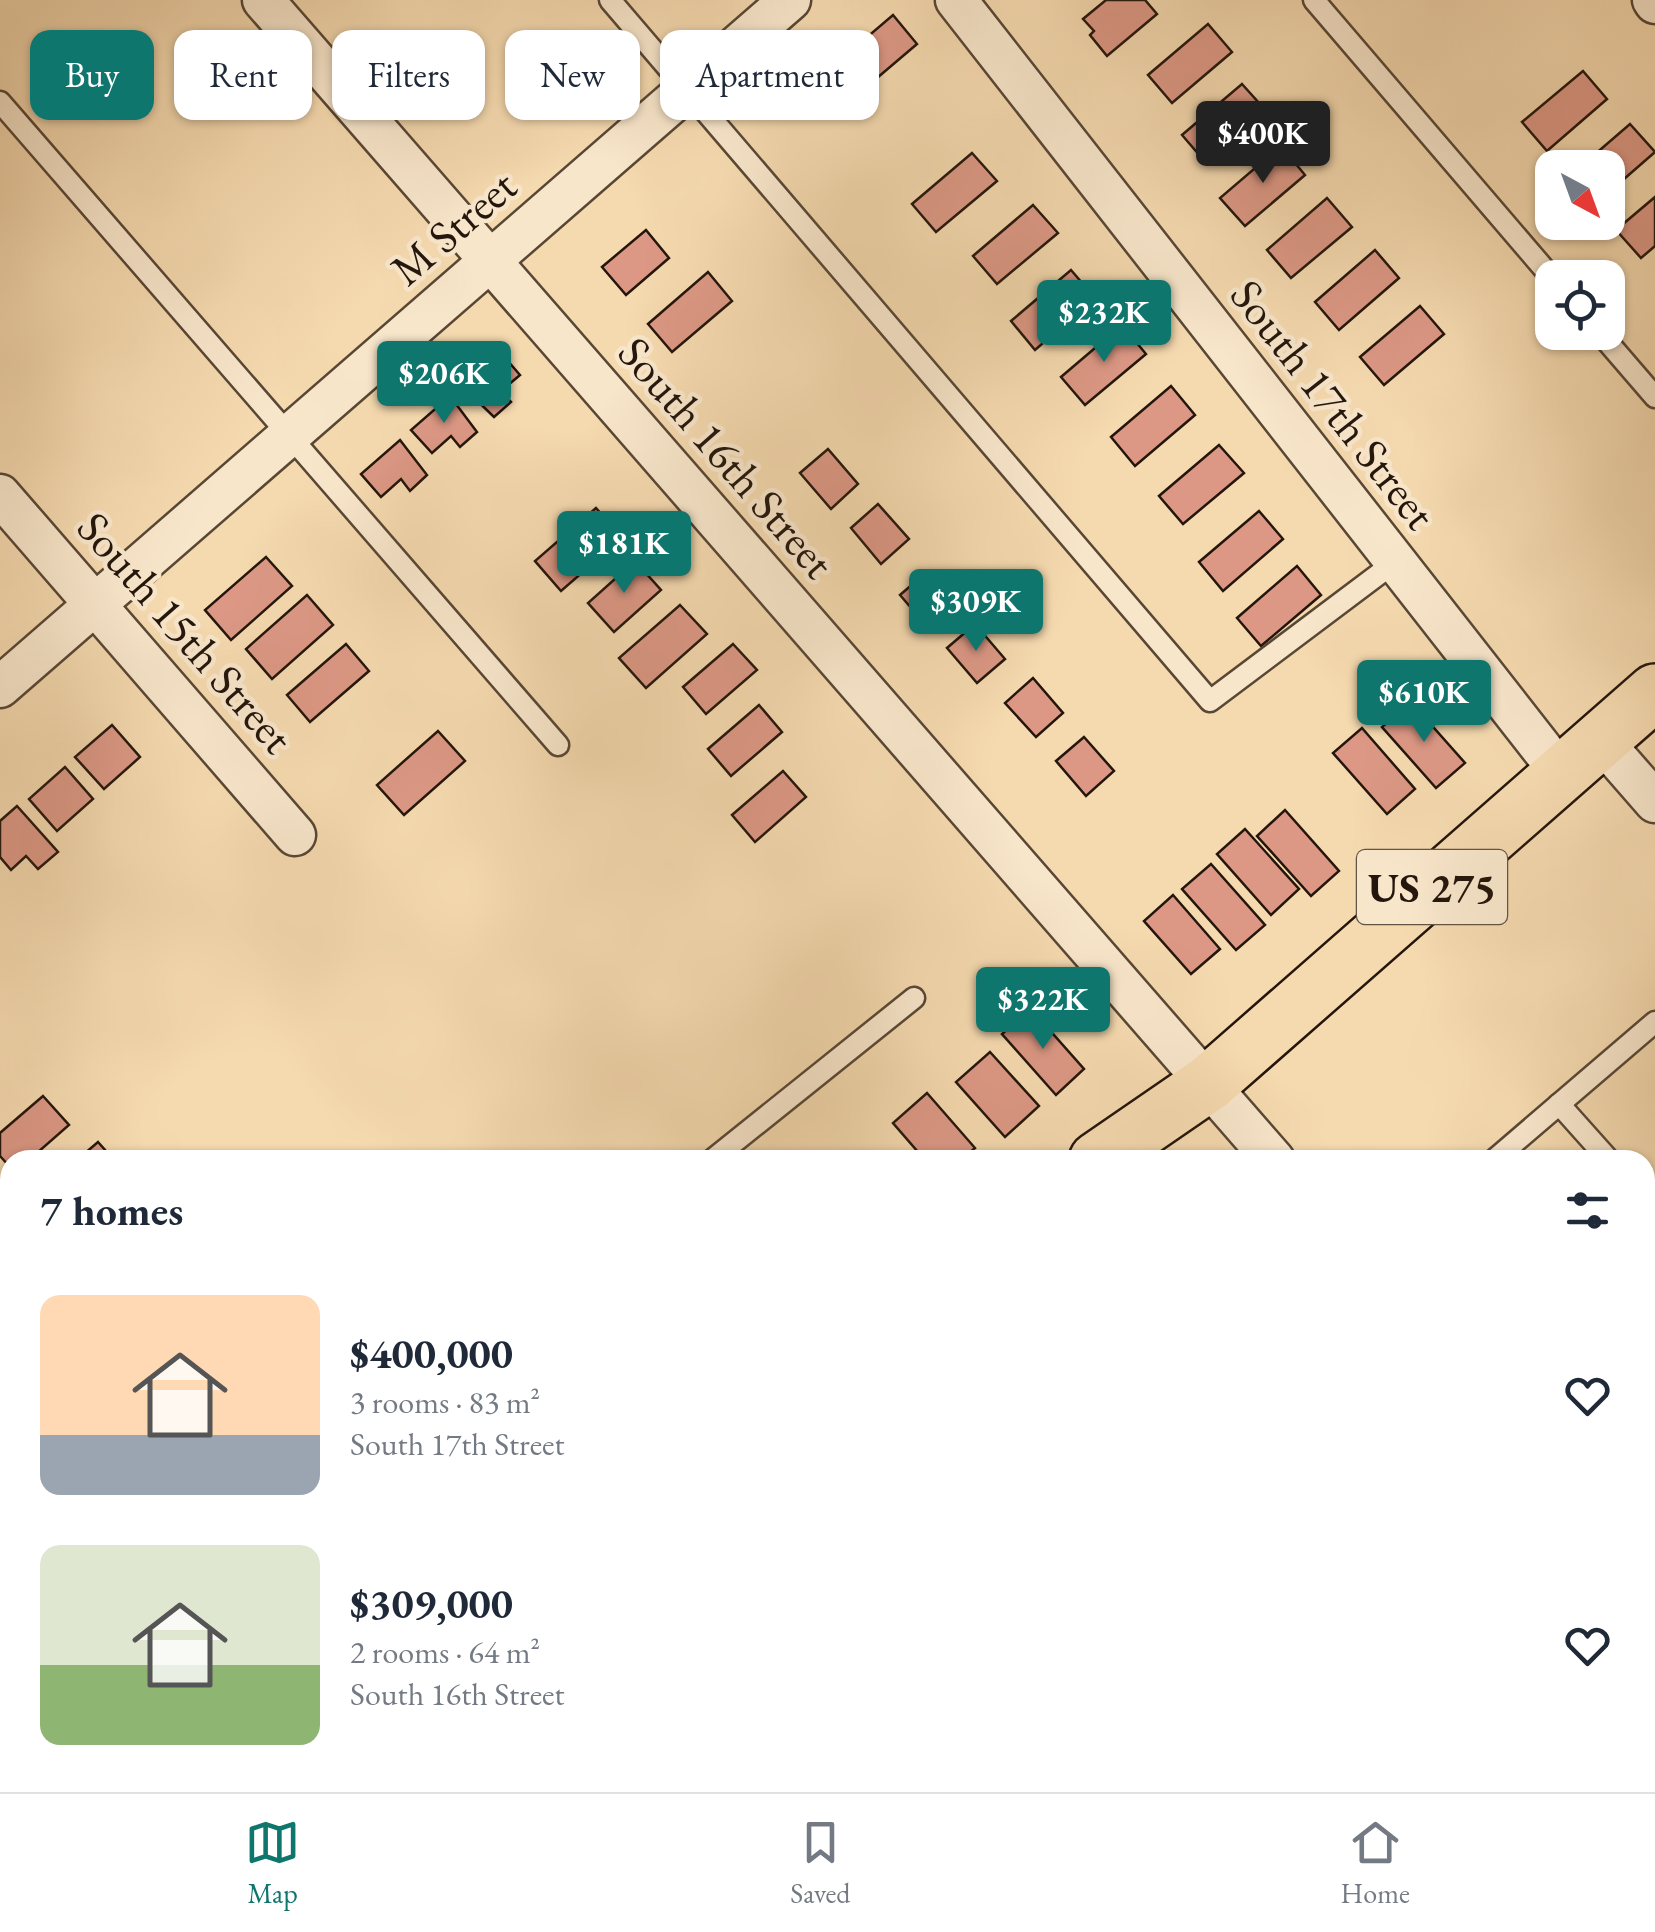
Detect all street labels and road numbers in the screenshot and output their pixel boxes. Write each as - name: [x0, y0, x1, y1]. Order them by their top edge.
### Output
- street label: M Street: [378, 156, 528, 298]
- street label: South 17th Street: [1218, 267, 1450, 541]
- street label: South 16th Street: [606, 324, 848, 590]
- street label: South 15th Street: [65, 499, 307, 765]
- road number: US 275: [1357, 850, 1507, 924]

